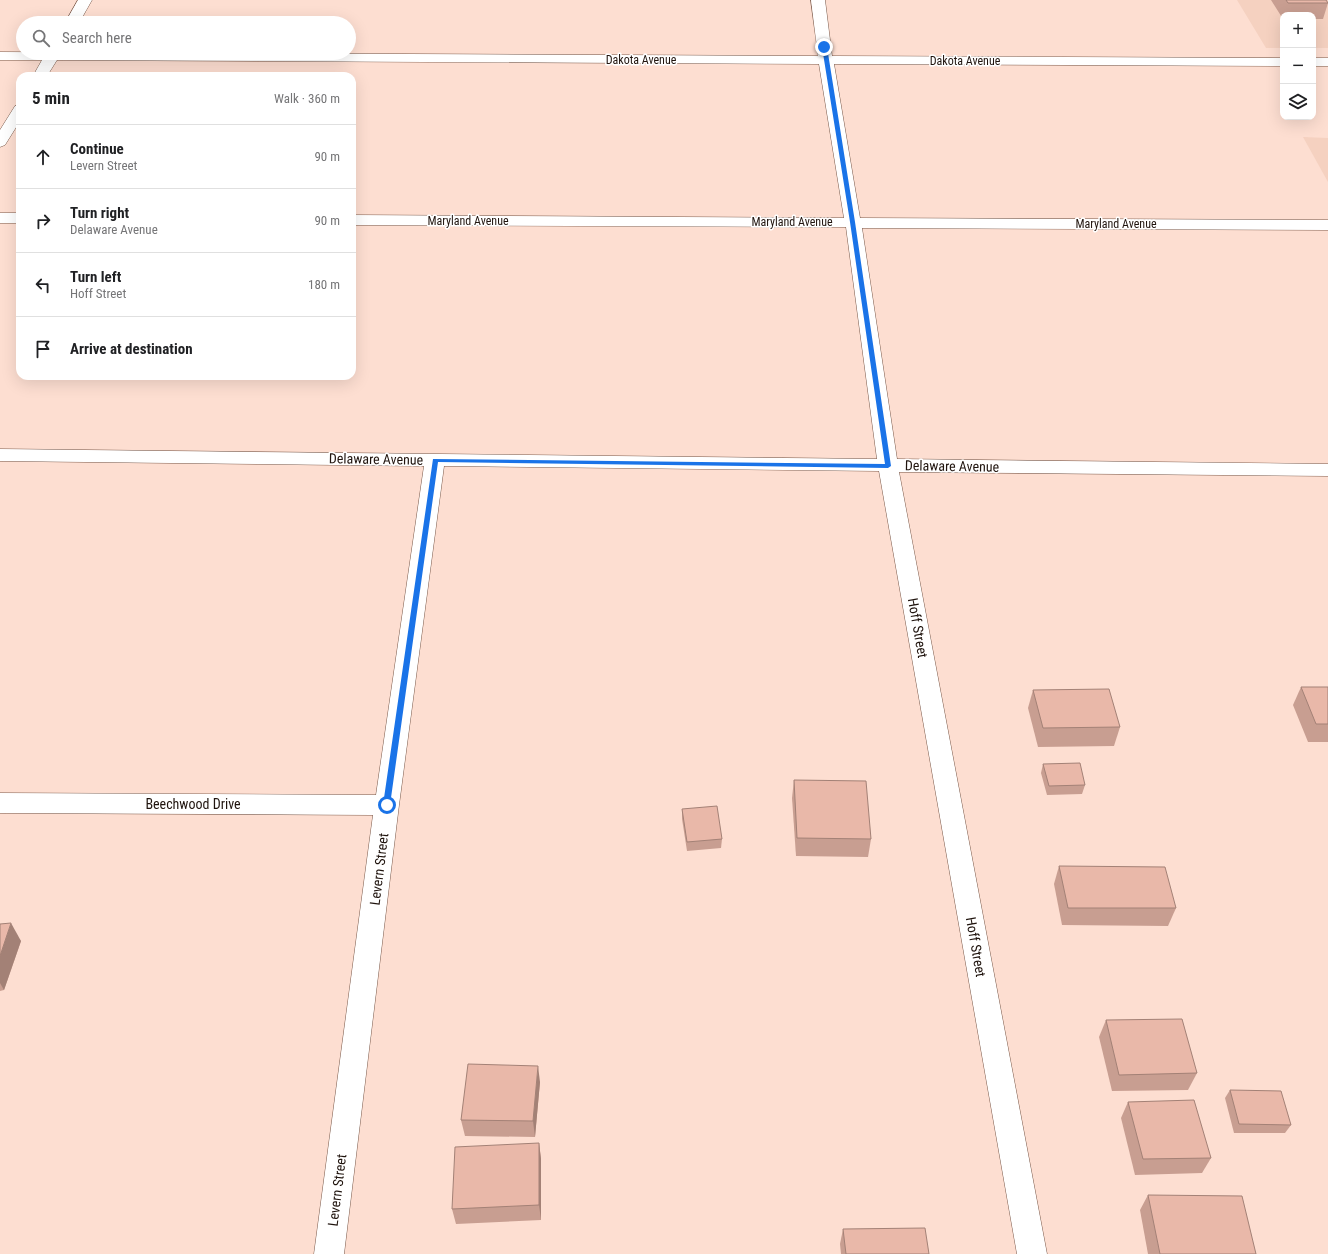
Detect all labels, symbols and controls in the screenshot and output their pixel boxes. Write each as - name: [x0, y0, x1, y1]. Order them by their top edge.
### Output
- map controls: [1280, 12, 1316, 120]
- button: +: [1280, 12, 1316, 48]
- search box: [16, 16, 356, 60]
- icon: search: [30, 27, 52, 49]
- text: Search here: [62, 29, 132, 47]
- route end: [815, 38, 833, 56]
- button: −: [1280, 48, 1316, 84]
- street label: Dakota Avenue: [606, 53, 677, 67]
- street label: Dakota Avenue: [930, 54, 1001, 68]
- button: layers: [1280, 84, 1316, 120]
- text: 5 min: [32, 88, 70, 108]
- text: Walk · 360 m: [274, 91, 340, 106]
- text: Continue: [70, 140, 124, 158]
- icon: ahead: [32, 146, 54, 168]
- text: 90 m: [314, 149, 340, 164]
- text: Levern Street: [70, 158, 137, 173]
- text: Turn right: [70, 204, 129, 222]
- icon: right: [32, 210, 54, 232]
- text: 90 m: [314, 213, 340, 228]
- street label: Maryland Avenue: [427, 214, 509, 228]
- street label: Maryland Avenue: [751, 215, 833, 229]
- street label: Maryland Avenue: [1075, 217, 1157, 231]
- text: Delaware Avenue: [70, 222, 158, 237]
- text: Turn left: [70, 268, 121, 286]
- icon: left: [32, 274, 54, 296]
- text: 180 m: [308, 277, 340, 292]
- text: Hoff Street: [70, 286, 126, 301]
- icon: arrive: [32, 338, 54, 360]
- text: Arrive at destination: [70, 340, 193, 358]
- street label: Delaware Avenue: [329, 450, 424, 468]
- street label: Delaware Avenue: [905, 457, 1000, 475]
- street label: Hoff Street: [905, 597, 931, 659]
- street label: Beechwood Drive: [145, 796, 241, 812]
- route start: [378, 796, 396, 814]
- street label: Levern Street: [367, 832, 391, 906]
- street label: Hoff Street: [963, 916, 989, 978]
- street label: Levern Street: [325, 1153, 349, 1227]

